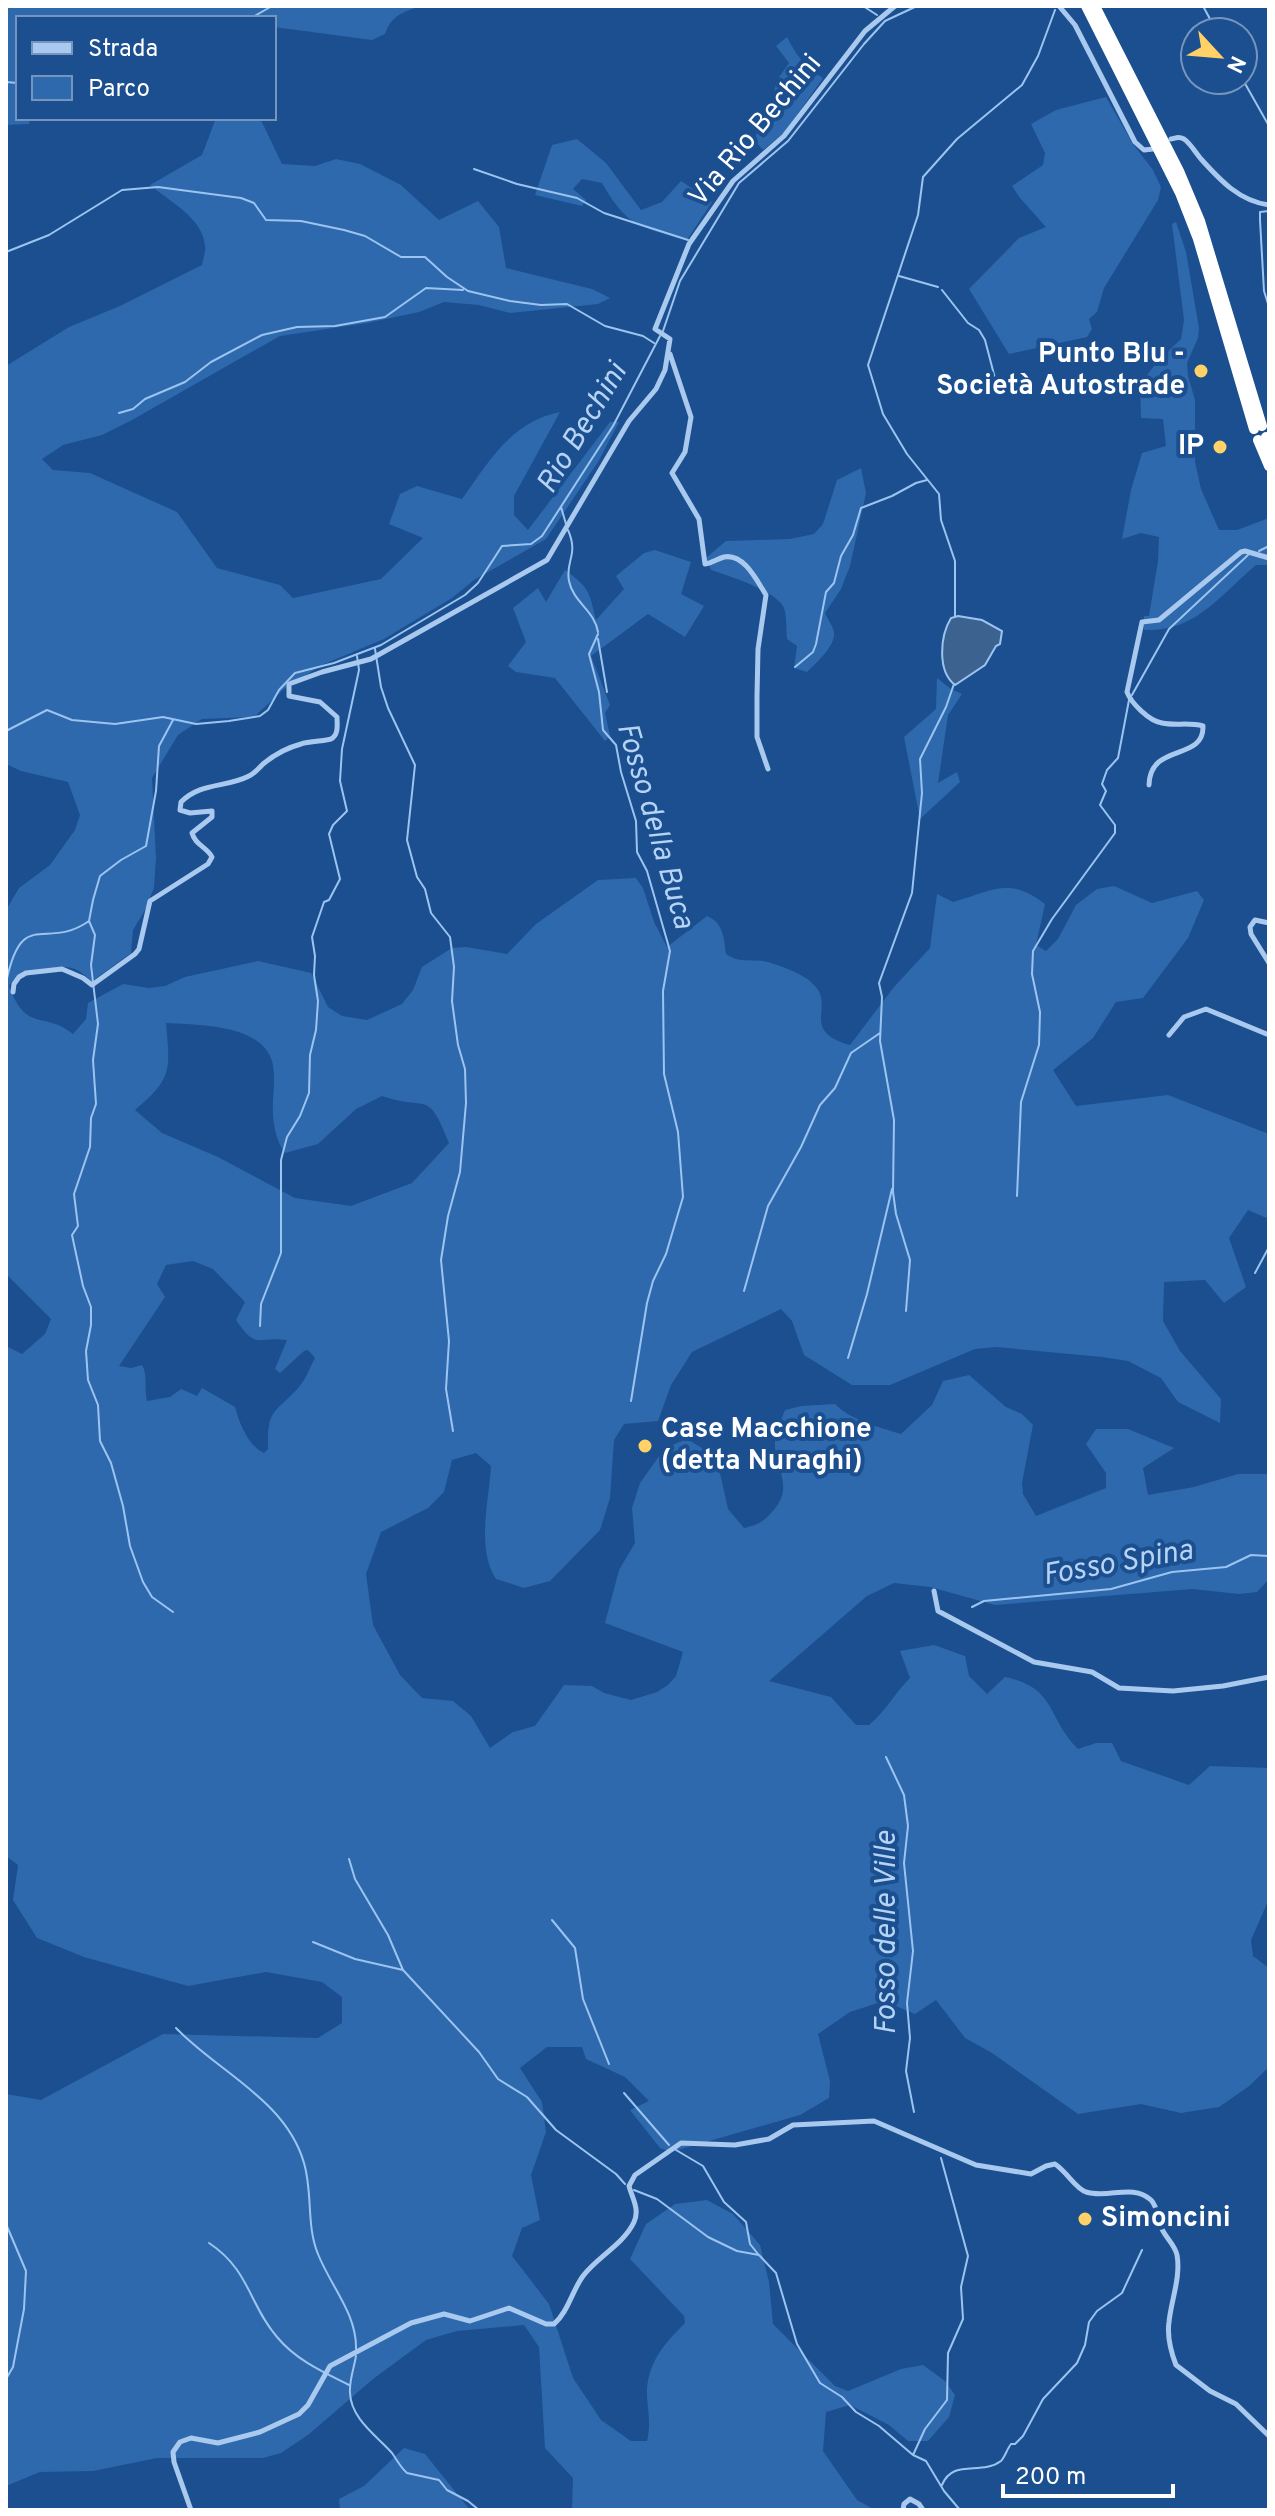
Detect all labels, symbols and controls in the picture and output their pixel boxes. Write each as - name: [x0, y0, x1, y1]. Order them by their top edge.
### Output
- legend: [16, 16, 276, 120]
- north arrow: [1179, 16, 1259, 96]
- text: Strada: [88, 35, 158, 65]
- street label: Via Rio Bechini: [682, 47, 830, 215]
- text: N: [1219, 51, 1250, 77]
- text: Parco: [88, 75, 150, 105]
- place label: Punto Blu - Società Autostrade: [936, 337, 1185, 405]
- water label: Rio Bechini: [530, 356, 637, 501]
- marker: Punto Blu - Società Autostrade: [1192, 362, 1210, 380]
- place label: IP: [1178, 429, 1204, 465]
- marker: IP: [1211, 438, 1229, 456]
- water label: Fosso della Buca: [607, 718, 701, 934]
- place label: Case Macchione (detta Nuraghi): [661, 1412, 872, 1480]
- marker: Case Macchione (detta Nuraghi): [636, 1437, 654, 1455]
- water label: Fosso Spina: [1040, 1533, 1196, 1595]
- water label: Fosso delle Ville: [869, 1830, 906, 2035]
- place label: Simoncini: [1101, 2201, 1231, 2237]
- marker: Simoncini: [1076, 2210, 1094, 2228]
- scale bar: [1003, 2448, 1173, 2498]
- text: 200 m: [1015, 2463, 1086, 2493]

